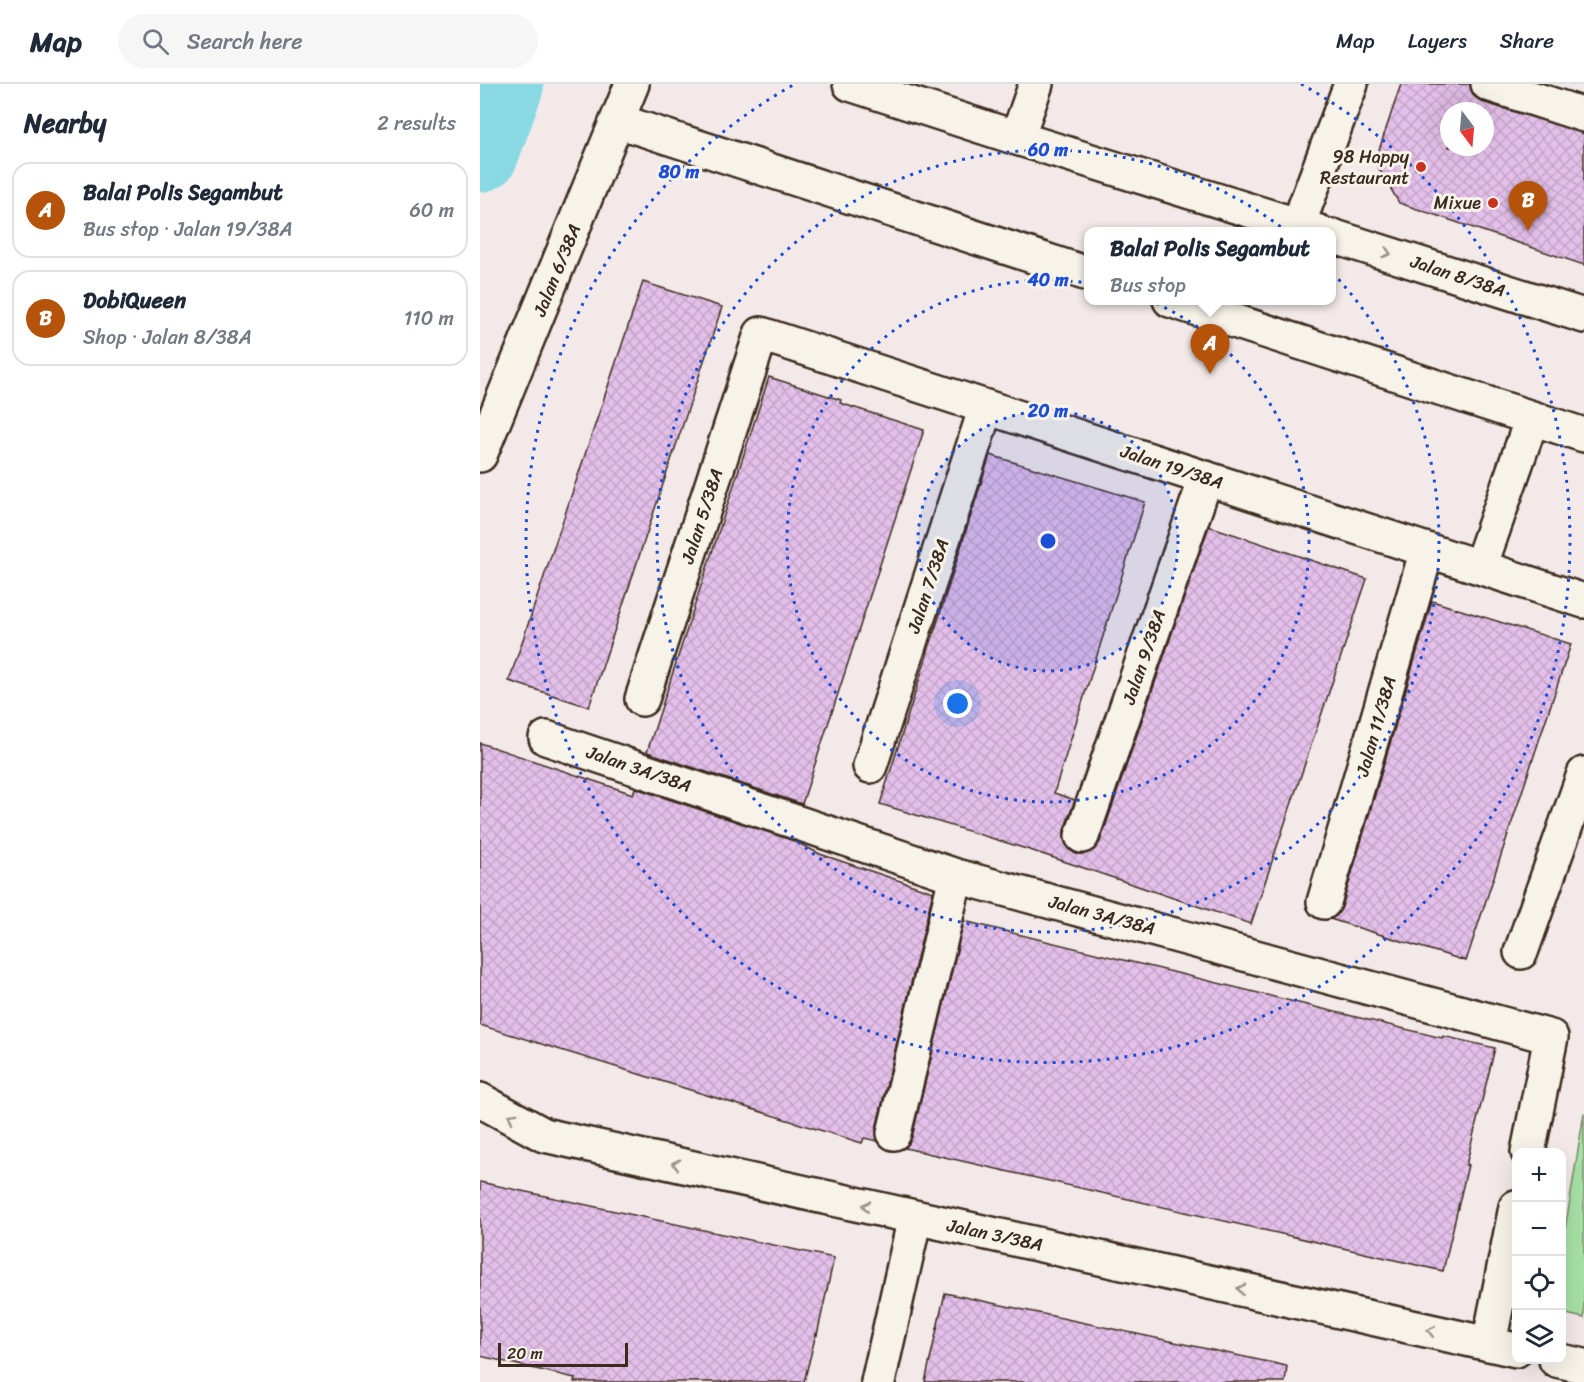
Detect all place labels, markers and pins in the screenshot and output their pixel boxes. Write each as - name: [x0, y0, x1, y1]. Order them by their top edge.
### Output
- place label: 98 Happy Restaurant: [1320, 141, 1410, 194]
- marker: 98 Happy Restaurant: [1414, 160, 1428, 174]
- pin: B: [1508, 182, 1548, 231]
- place label: Mixue: [1434, 187, 1481, 219]
- marker: Mixue: [1486, 196, 1500, 210]
- pin: A: [1190, 324, 1230, 374]
- centre of rings: [1038, 531, 1058, 551]

